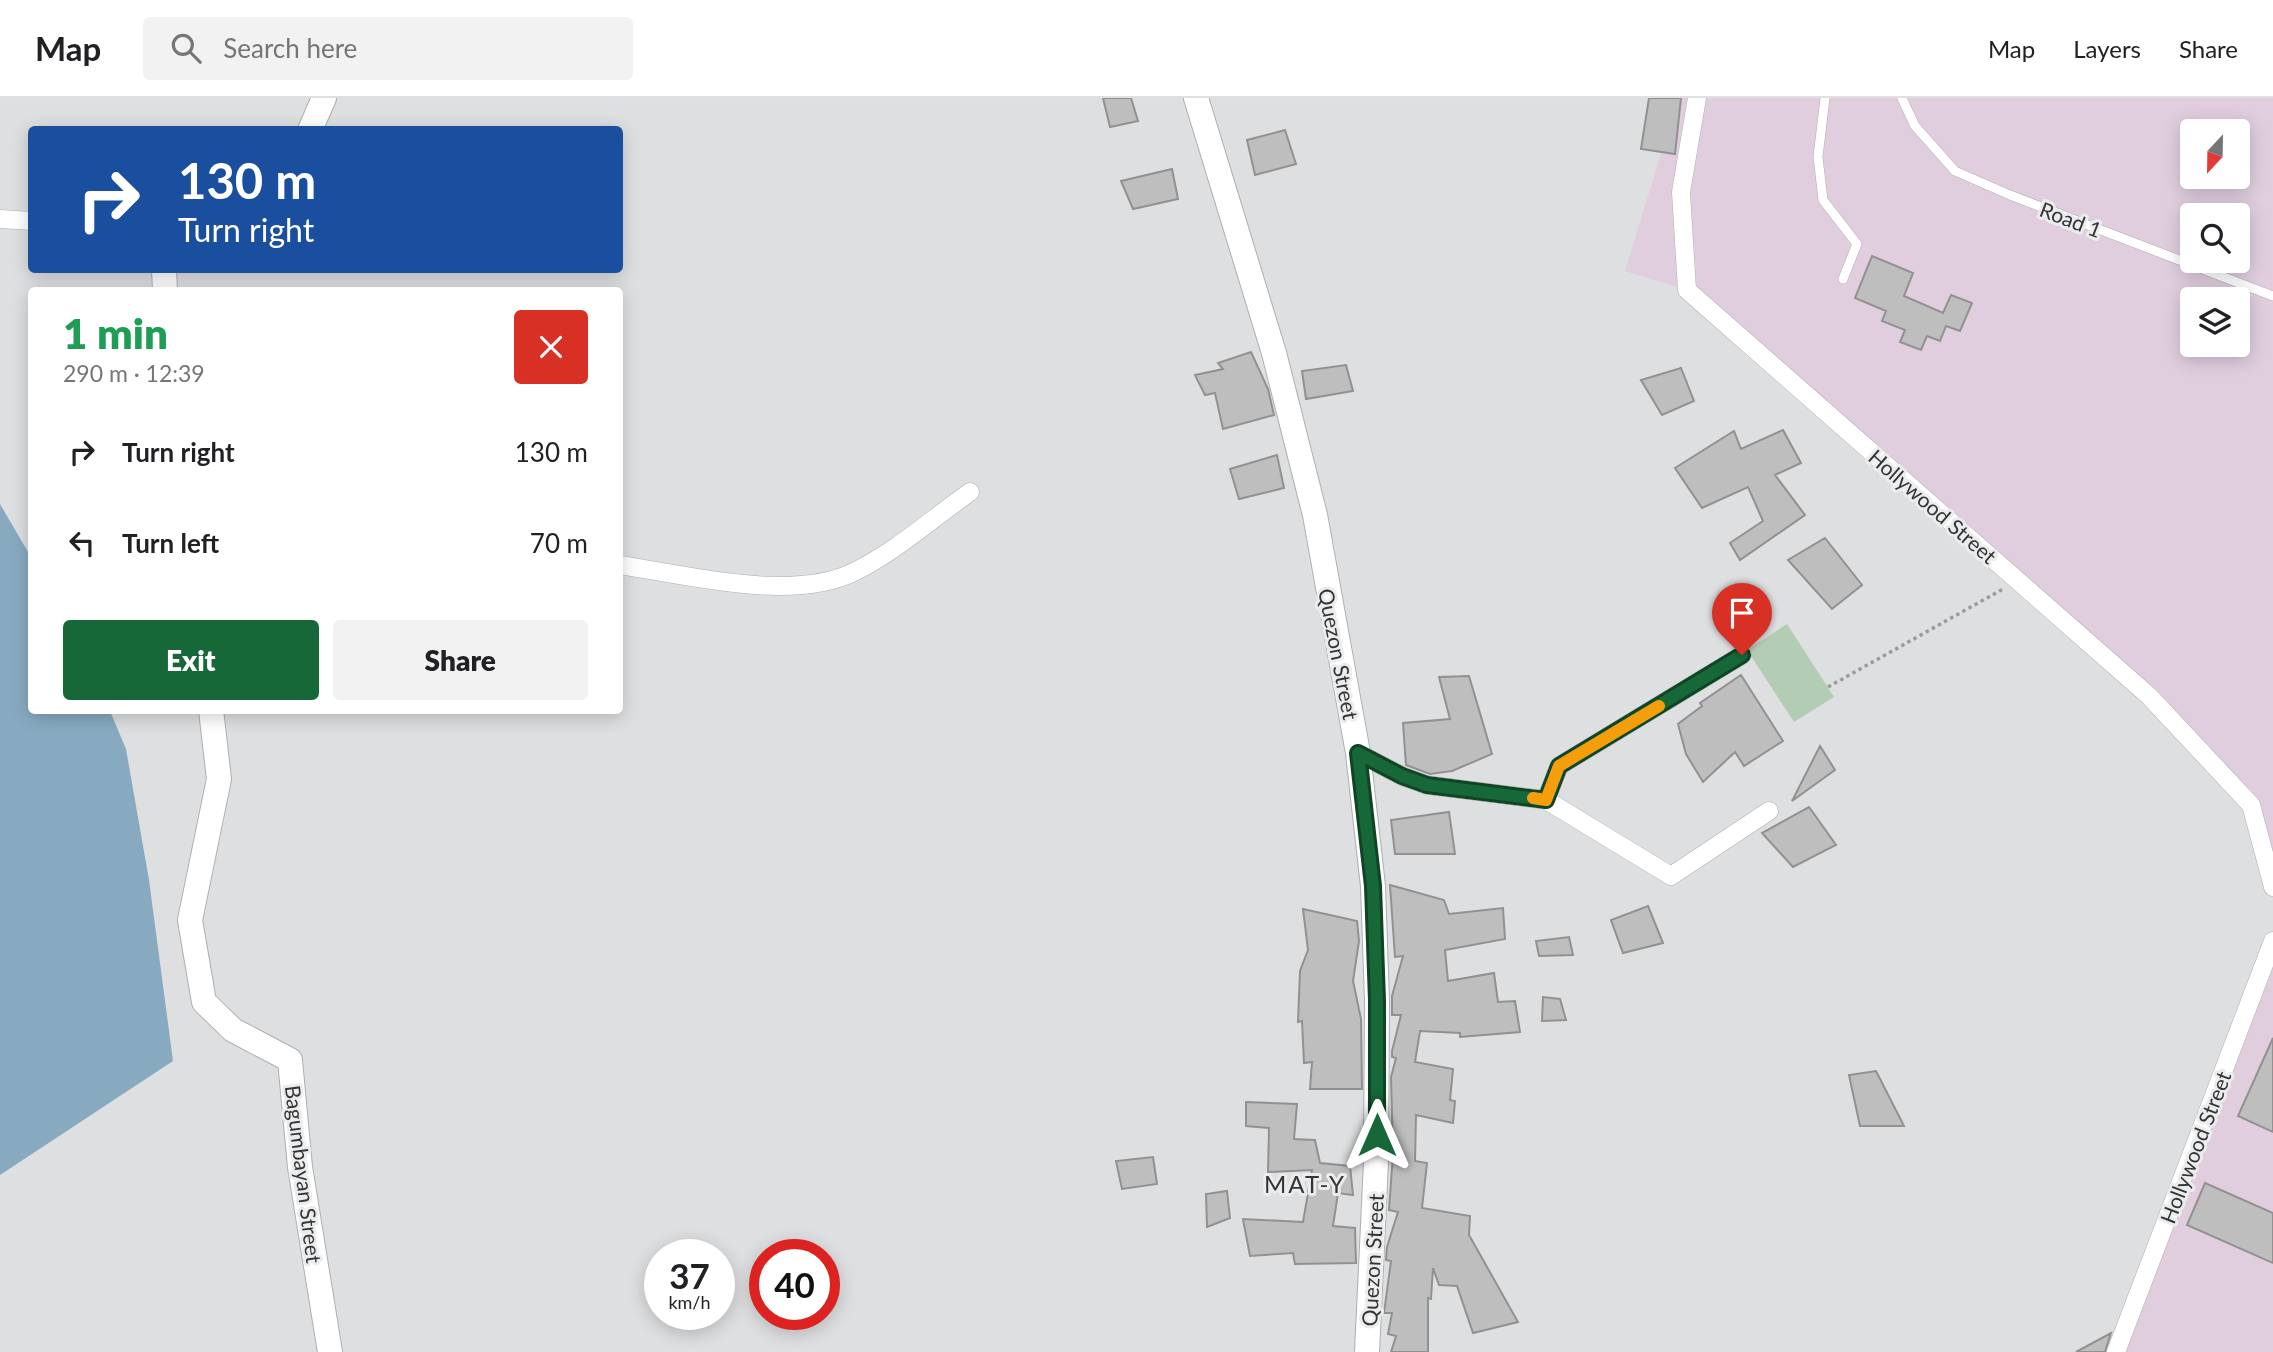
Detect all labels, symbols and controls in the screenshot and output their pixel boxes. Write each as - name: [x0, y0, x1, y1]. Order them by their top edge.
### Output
- search box: [143, 17, 633, 80]
- text: Map: [35, 28, 101, 68]
- icon: search: [167, 29, 205, 67]
- text: Search here: [223, 32, 357, 64]
- text: Map: [1988, 34, 2035, 63]
- text: Layers: [2073, 34, 2141, 63]
- text: Share: [2179, 34, 2238, 63]
- north arrow: [2180, 119, 2250, 189]
- map controls: [2180, 119, 2250, 357]
- text: 130 m: [178, 151, 316, 209]
- icon: right: [63, 154, 154, 245]
- street label: Road 1: [2037, 196, 2105, 242]
- button: search: [2180, 203, 2250, 273]
- text: Turn right: [178, 210, 314, 249]
- button: layers: [2180, 287, 2250, 357]
- text: 1 min: [63, 308, 168, 358]
- button: close: [514, 310, 588, 384]
- text: 290 m · 12:39: [63, 359, 205, 387]
- icon: right: [63, 433, 101, 471]
- text: Turn right: [122, 436, 235, 468]
- text: 130 m: [515, 436, 588, 468]
- street label: Hollywood Street: [1864, 444, 2002, 569]
- icon: left: [63, 524, 101, 562]
- text: Turn left: [122, 527, 219, 559]
- text: 70 m: [530, 527, 588, 559]
- pin: [1712, 583, 1772, 655]
- street label: Quezon Street: [1314, 586, 1364, 722]
- icon: arrive: [1723, 594, 1761, 632]
- button: Exit: [63, 620, 319, 700]
- button: Share: [333, 620, 588, 700]
- street label: Hollywood Street: [2154, 1067, 2236, 1227]
- street label: Bagumbayan Street: [281, 1084, 327, 1265]
- position arrow: [1340, 1098, 1414, 1172]
- district label: MAT-Y: [1264, 1169, 1346, 1198]
- street label: Quezon Street: [1356, 1192, 1388, 1327]
- speed limit sign: 40: [749, 1239, 840, 1330]
- text: 37: [669, 1254, 710, 1296]
- text: km/h: [668, 1291, 711, 1313]

